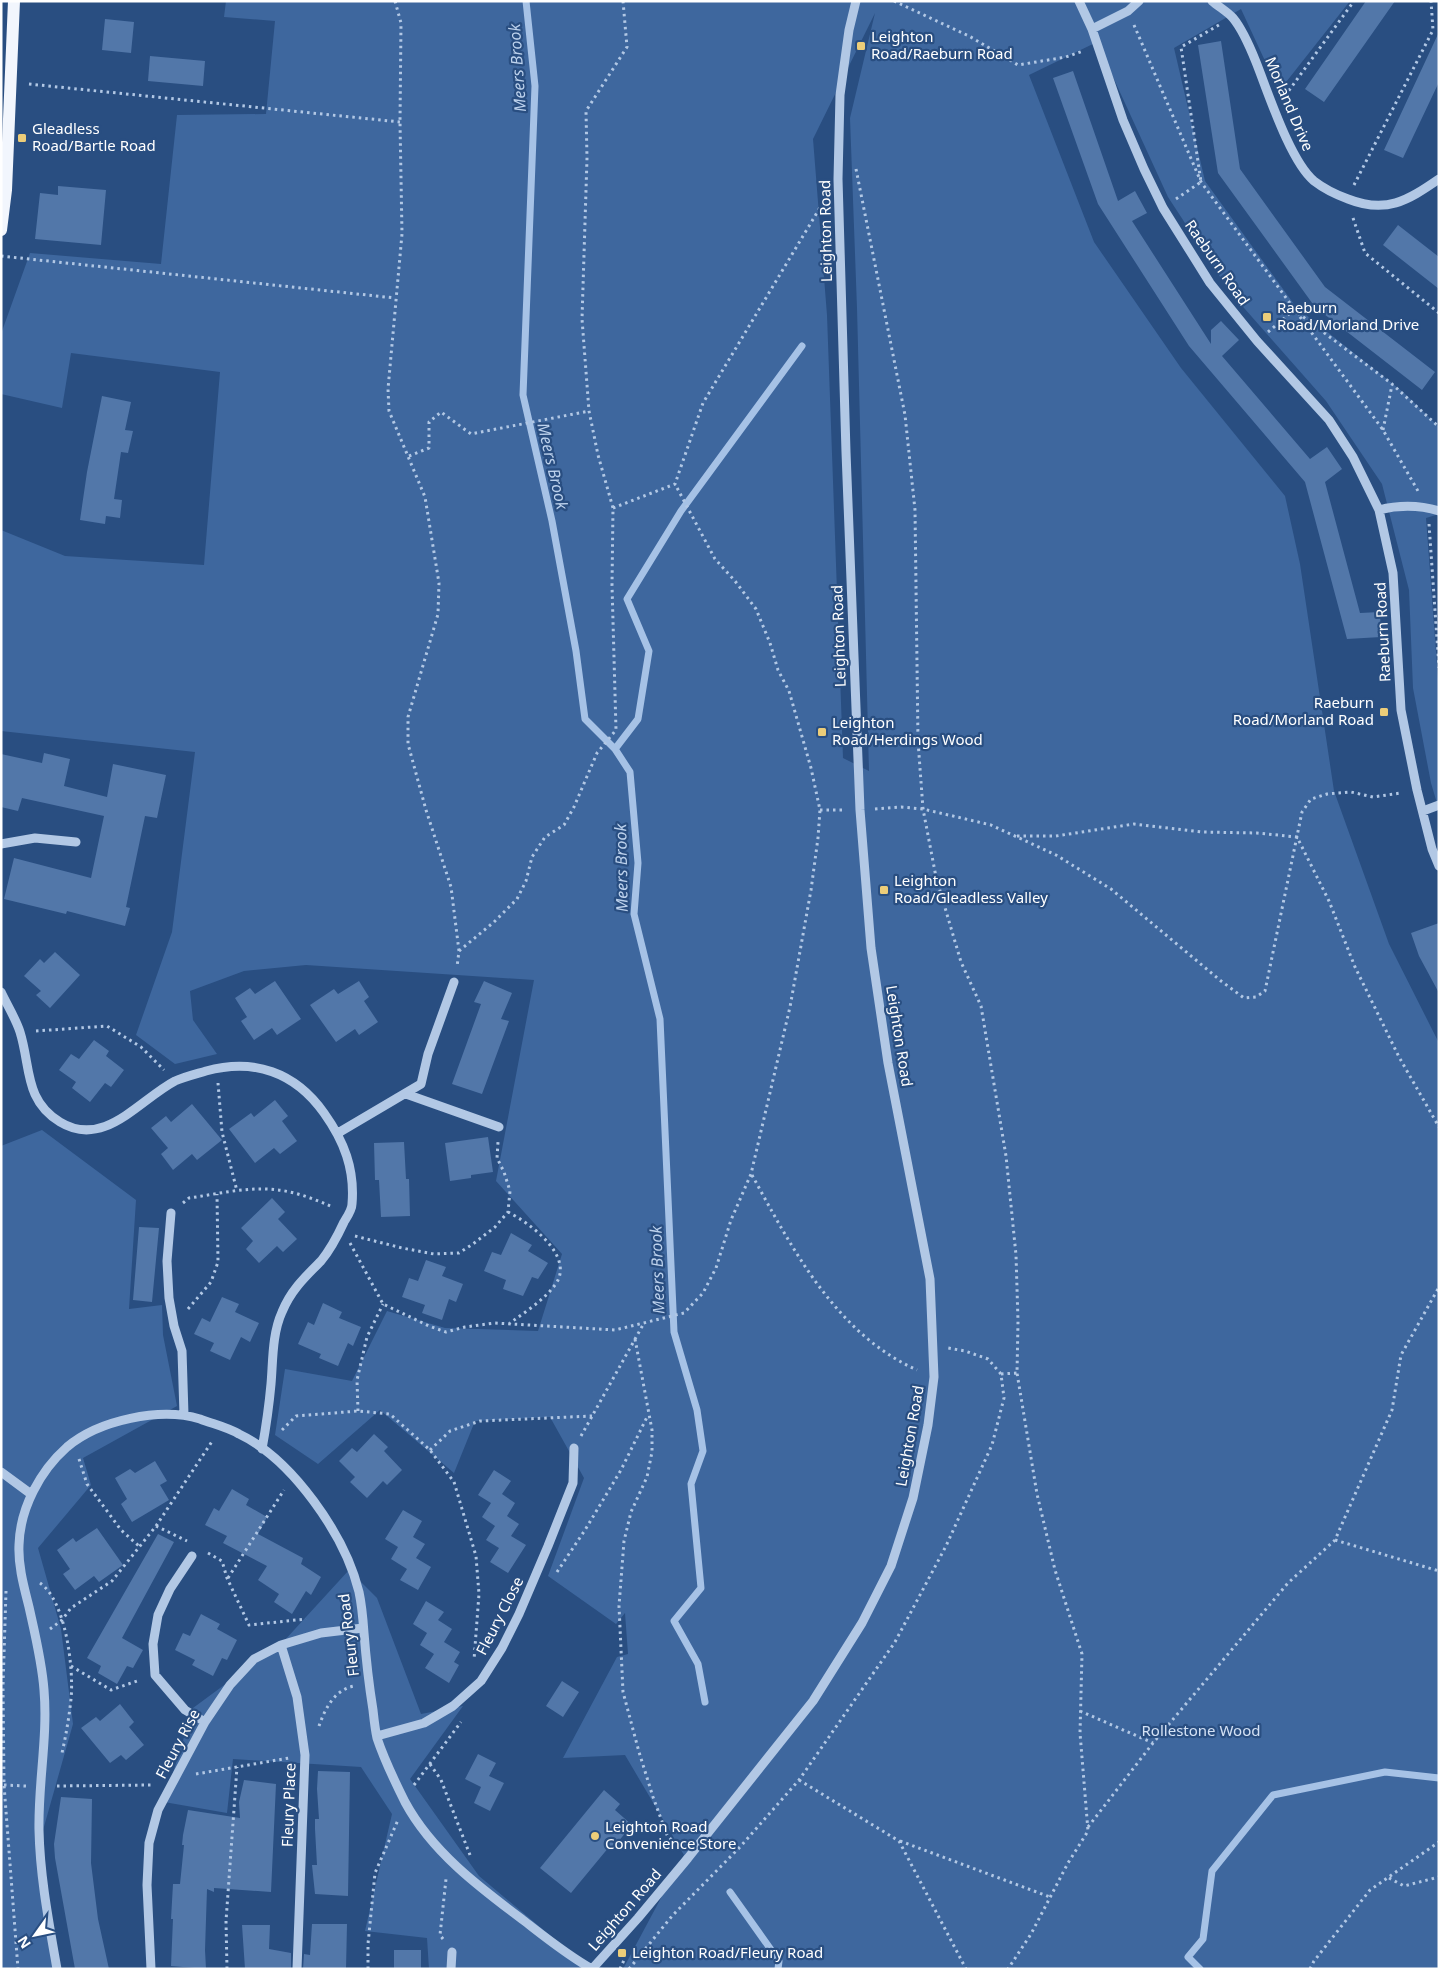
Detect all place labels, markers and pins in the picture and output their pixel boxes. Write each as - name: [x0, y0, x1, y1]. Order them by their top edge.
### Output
- place label: Leighton Road/Raeburn Road: [871, 26, 1013, 63]
- marker: Leighton Road/Raeburn Road: [855, 40, 867, 52]
- place label: Gleadless Road/Bartle Road: [32, 118, 156, 155]
- marker: Gleadless Road/Bartle Road: [16, 132, 28, 144]
- place label: Raeburn Road/Morland Drive: [1277, 297, 1419, 334]
- marker: Raeburn Road/Morland Drive: [1261, 311, 1273, 323]
- place label: Raeburn Road/Morland Road: [1233, 692, 1374, 729]
- marker: Raeburn Road/Morland Road: [1378, 706, 1390, 718]
- place label: Leighton Road/Herdings Wood: [832, 712, 983, 749]
- marker: Leighton Road/Herdings Wood: [816, 726, 828, 738]
- place label: Leighton Road/Gleadless Valley: [894, 870, 1048, 907]
- marker: Leighton Road/Gleadless Valley: [878, 884, 890, 896]
- place label: Leighton Road Convenience Store: [605, 1816, 736, 1853]
- marker: Leighton Road Convenience Store: [589, 1830, 601, 1842]
- place label: Leighton Road/Fleury Road: [632, 1942, 823, 1962]
- marker: Leighton Road/Fleury Road: [616, 1947, 628, 1959]

